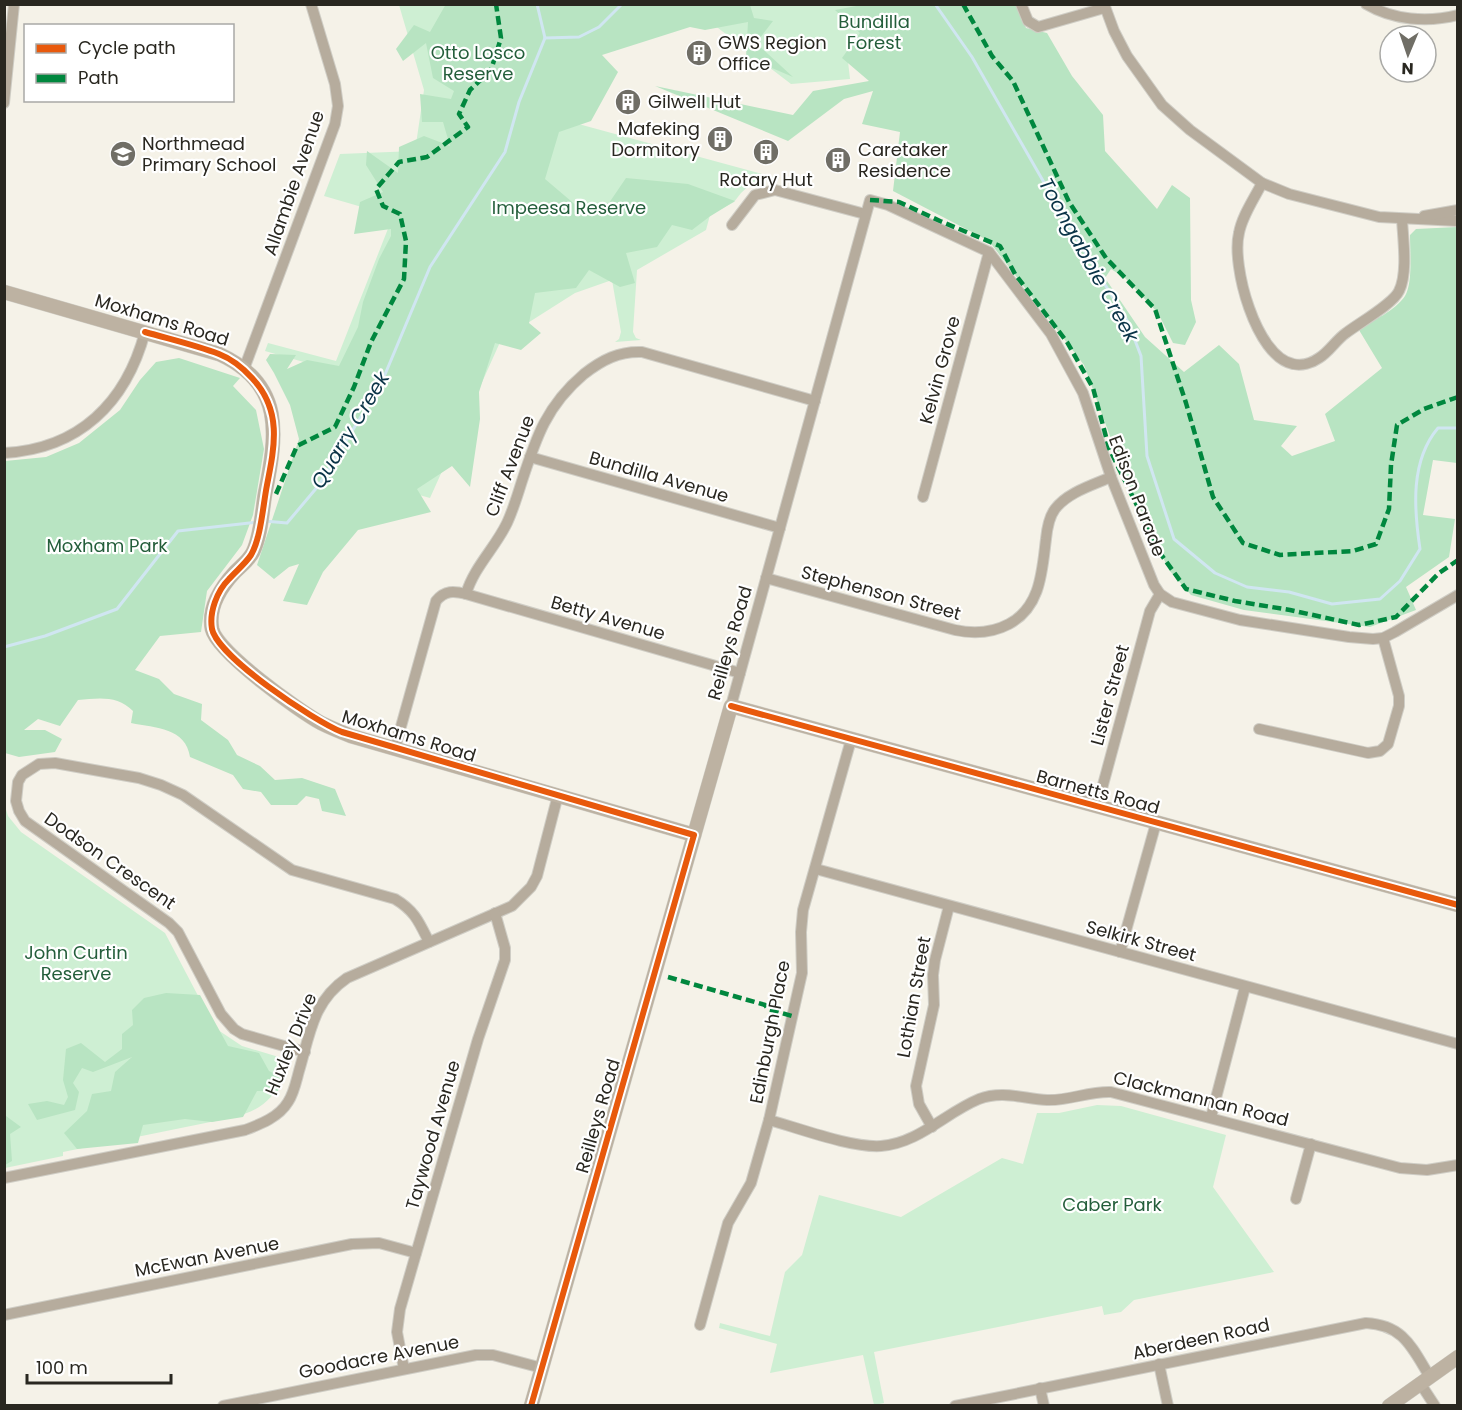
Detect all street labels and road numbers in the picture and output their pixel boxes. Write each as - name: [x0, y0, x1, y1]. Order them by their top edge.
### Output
- street label: Allambie Avenue: [257, 107, 330, 259]
- street label: Moxhams Road: [92, 287, 232, 352]
- street label: Kelvin Grove: [913, 313, 966, 427]
- street label: Cliff Avenue: [479, 411, 540, 520]
- street label: Edison Parade: [1103, 432, 1172, 560]
- street label: Bundilla Avenue: [586, 445, 732, 508]
- street label: Stephenson Street: [798, 559, 964, 626]
- street label: Reilleys Road: [701, 583, 758, 703]
- street label: Betty Avenue: [548, 589, 668, 646]
- street label: Lister Street: [1084, 642, 1135, 748]
- street label: Moxhams Road: [339, 703, 479, 768]
- street label: Barnetts Road: [1034, 763, 1163, 820]
- street label: Dodson Crescent: [40, 806, 181, 915]
- street label: Selkirk Street: [1083, 914, 1199, 967]
- street label: Lothian Street: [891, 934, 936, 1060]
- street label: Edinburgh Place: [743, 958, 796, 1106]
- street label: Huxley Drive: [259, 989, 322, 1099]
- street label: Reilleys Road: [569, 1056, 626, 1176]
- street label: Taywood Avenue: [399, 1057, 466, 1213]
- street label: Clackmannan Road: [1111, 1065, 1291, 1132]
- street label: McEwan Avenue: [133, 1230, 281, 1283]
- street label: Aberdeen Road: [1130, 1312, 1272, 1365]
- street label: Goodacre Avenue: [297, 1329, 461, 1384]

